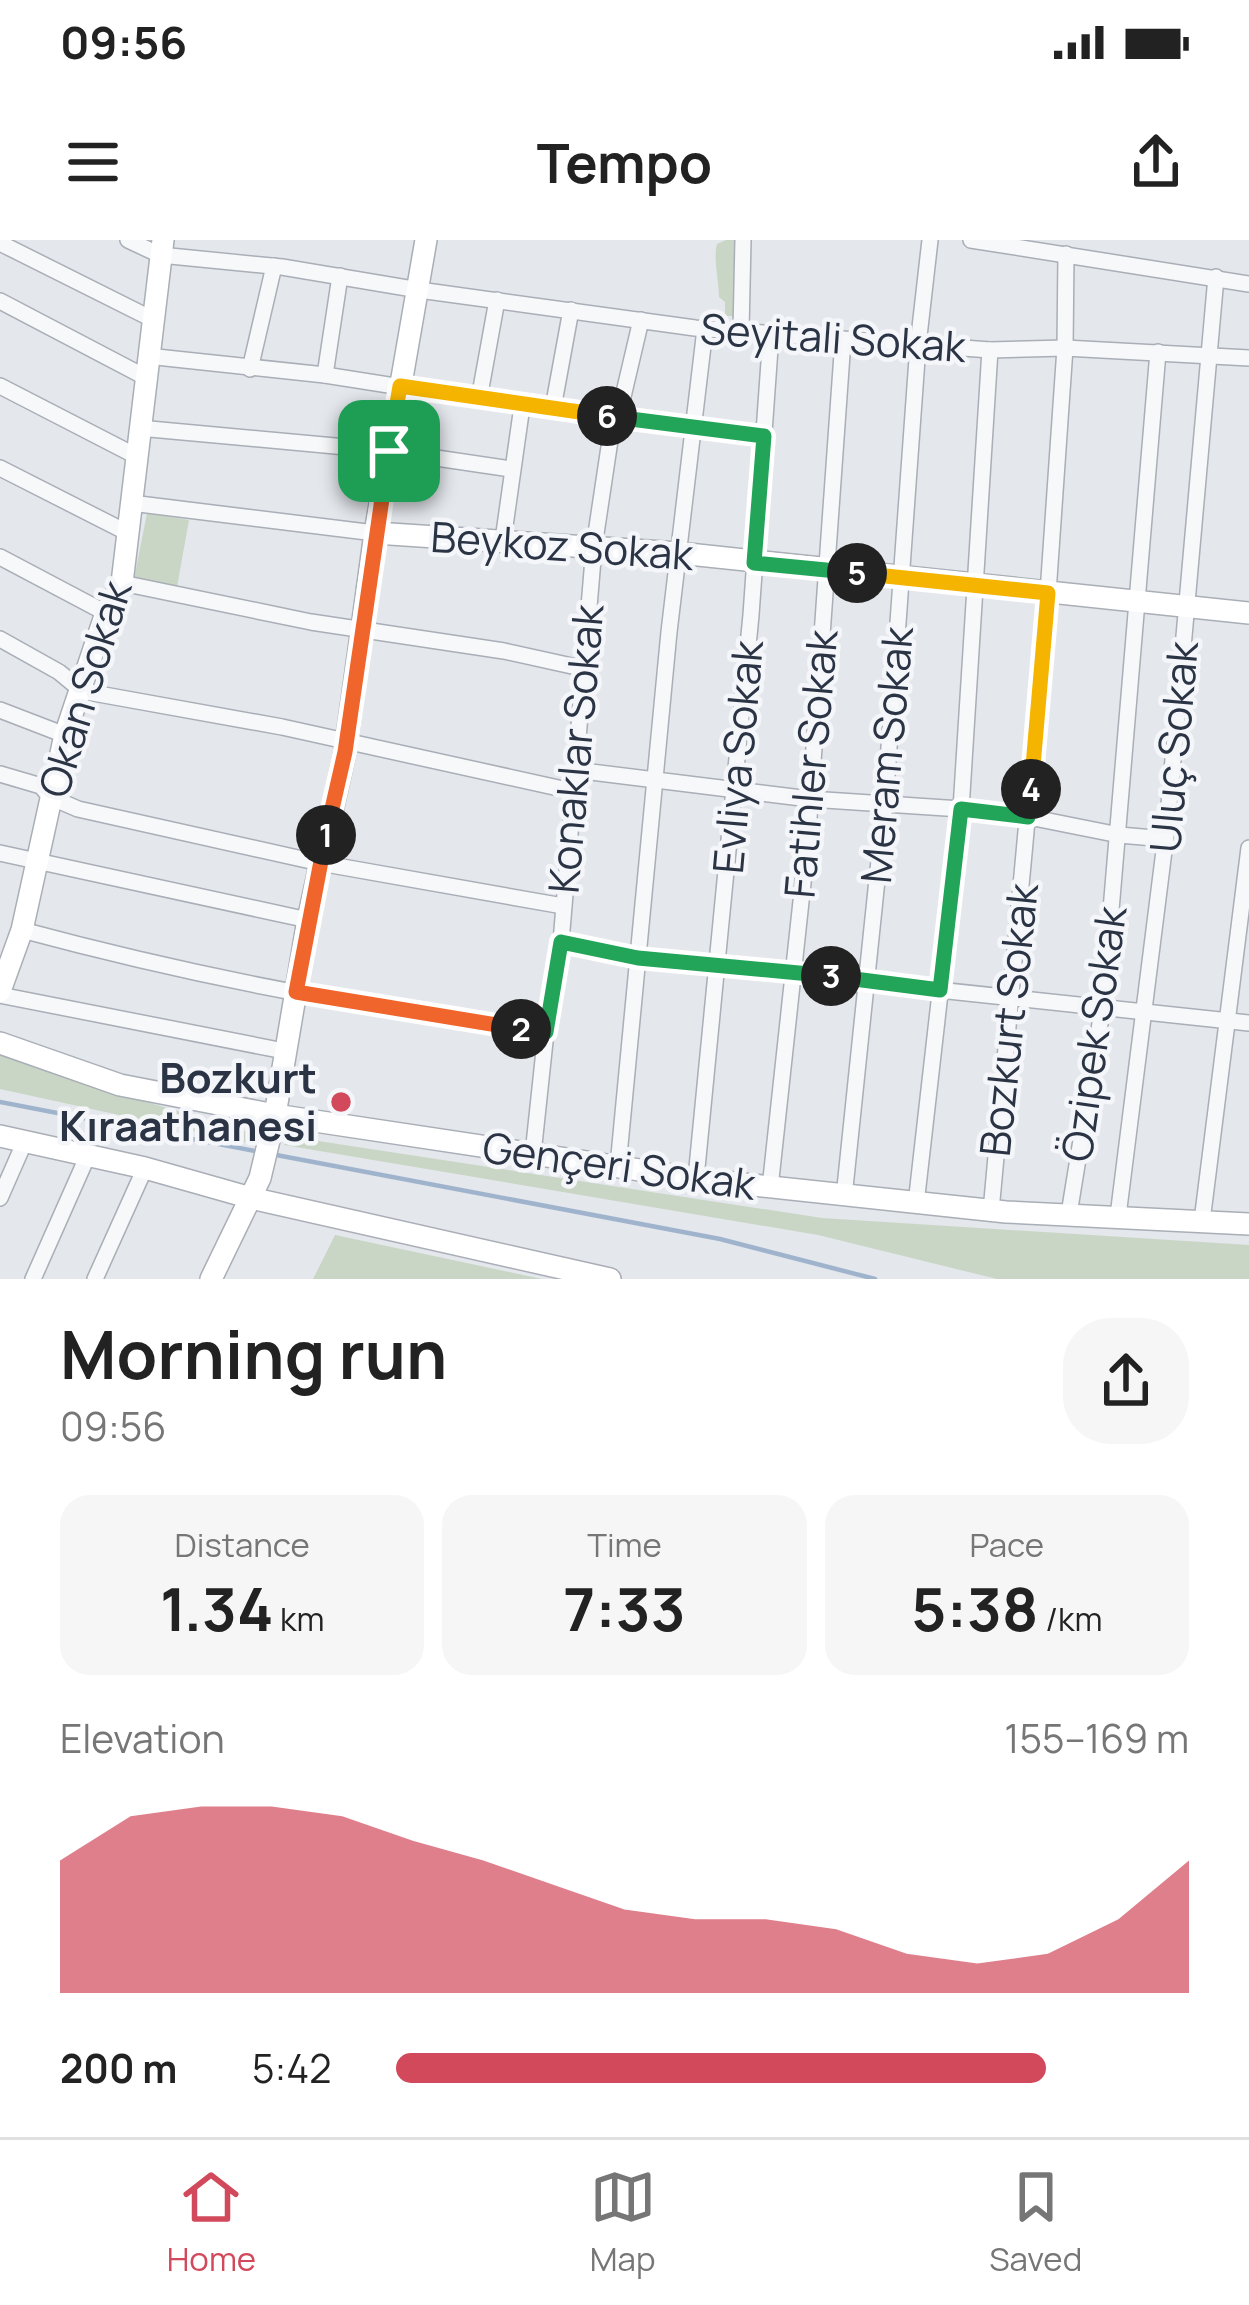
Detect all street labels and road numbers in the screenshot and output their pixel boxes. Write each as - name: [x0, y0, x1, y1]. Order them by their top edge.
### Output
- street label: Seyitali Sokak: [698, 299, 969, 375]
- street label: Beykoz Sokak: [429, 507, 696, 583]
- street label: Okan Sokak: [24, 572, 145, 804]
- street label: Konaklar Sokak: [533, 601, 617, 896]
- street label: Meram Sokak: [846, 623, 926, 886]
- street label: Fatihler Sokak: [769, 626, 851, 900]
- street label: Evliya Sokak: [698, 637, 776, 876]
- street label: Uluç Sokak: [1135, 638, 1211, 855]
- street label: Bozkurt Sokak: [965, 880, 1051, 1159]
- street label: Özipek Sokak: [1046, 902, 1140, 1165]
- street label: Gençeri Sokak: [479, 1117, 760, 1213]

